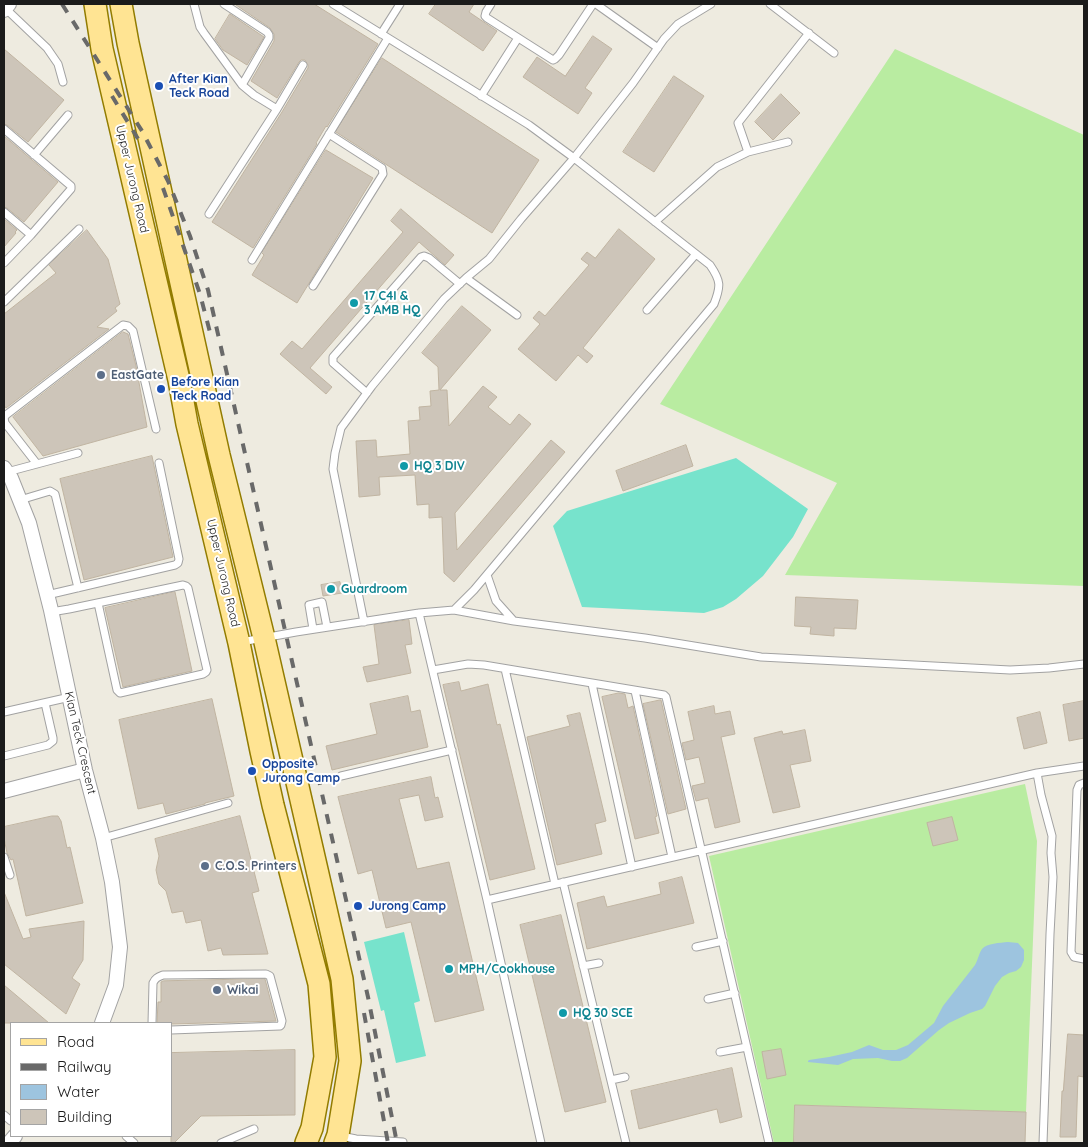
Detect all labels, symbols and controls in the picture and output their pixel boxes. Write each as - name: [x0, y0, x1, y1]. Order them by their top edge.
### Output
- place label: After Kian Teck Road: [169, 72, 229, 100]
- marker: After Kian Teck Road: [153, 80, 165, 92]
- street label: Upper Jurong Road: [113, 124, 151, 234]
- place label: 17 C4I & 3 AMB HQ: [364, 289, 420, 317]
- marker: 17 C4I & 3 AMB HQ: [348, 297, 360, 309]
- place label: EastGate: [111, 368, 164, 382]
- marker: EastGate: [95, 369, 107, 381]
- place label: Before Kian Teck Road: [171, 375, 239, 403]
- marker: Before Kian Teck Road: [155, 383, 167, 395]
- place label: HQ 3 DIV: [414, 459, 465, 473]
- marker: HQ 3 DIV: [398, 460, 410, 472]
- street label: Upper Jurong Road: [204, 518, 242, 628]
- place label: Guardroom: [341, 582, 407, 596]
- marker: Guardroom: [325, 583, 337, 595]
- street label: Kian Teck Crescent: [61, 690, 99, 796]
- place label: Opposite Jurong Camp: [262, 757, 340, 785]
- marker: Opposite Jurong Camp: [246, 765, 258, 777]
- place label: C.O.S. Printers: [215, 859, 296, 873]
- marker: C.O.S. Printers: [199, 860, 211, 872]
- place label: Jurong Camp: [368, 899, 446, 913]
- marker: Jurong Camp: [352, 900, 364, 912]
- place label: MPH/Cookhouse: [459, 962, 555, 976]
- marker: MPH/Cookhouse: [443, 963, 455, 975]
- place label: Wikai: [227, 983, 258, 997]
- marker: Wikai: [211, 984, 223, 996]
- place label: HQ 30 SCE: [573, 1006, 633, 1020]
- marker: HQ 30 SCE: [557, 1007, 569, 1019]
- legend: [10, 1022, 172, 1137]
- text: Road: [57, 1032, 94, 1051]
- text: Railway: [57, 1057, 112, 1076]
- text: Water: [57, 1082, 100, 1101]
- text: Building: [57, 1107, 112, 1126]

